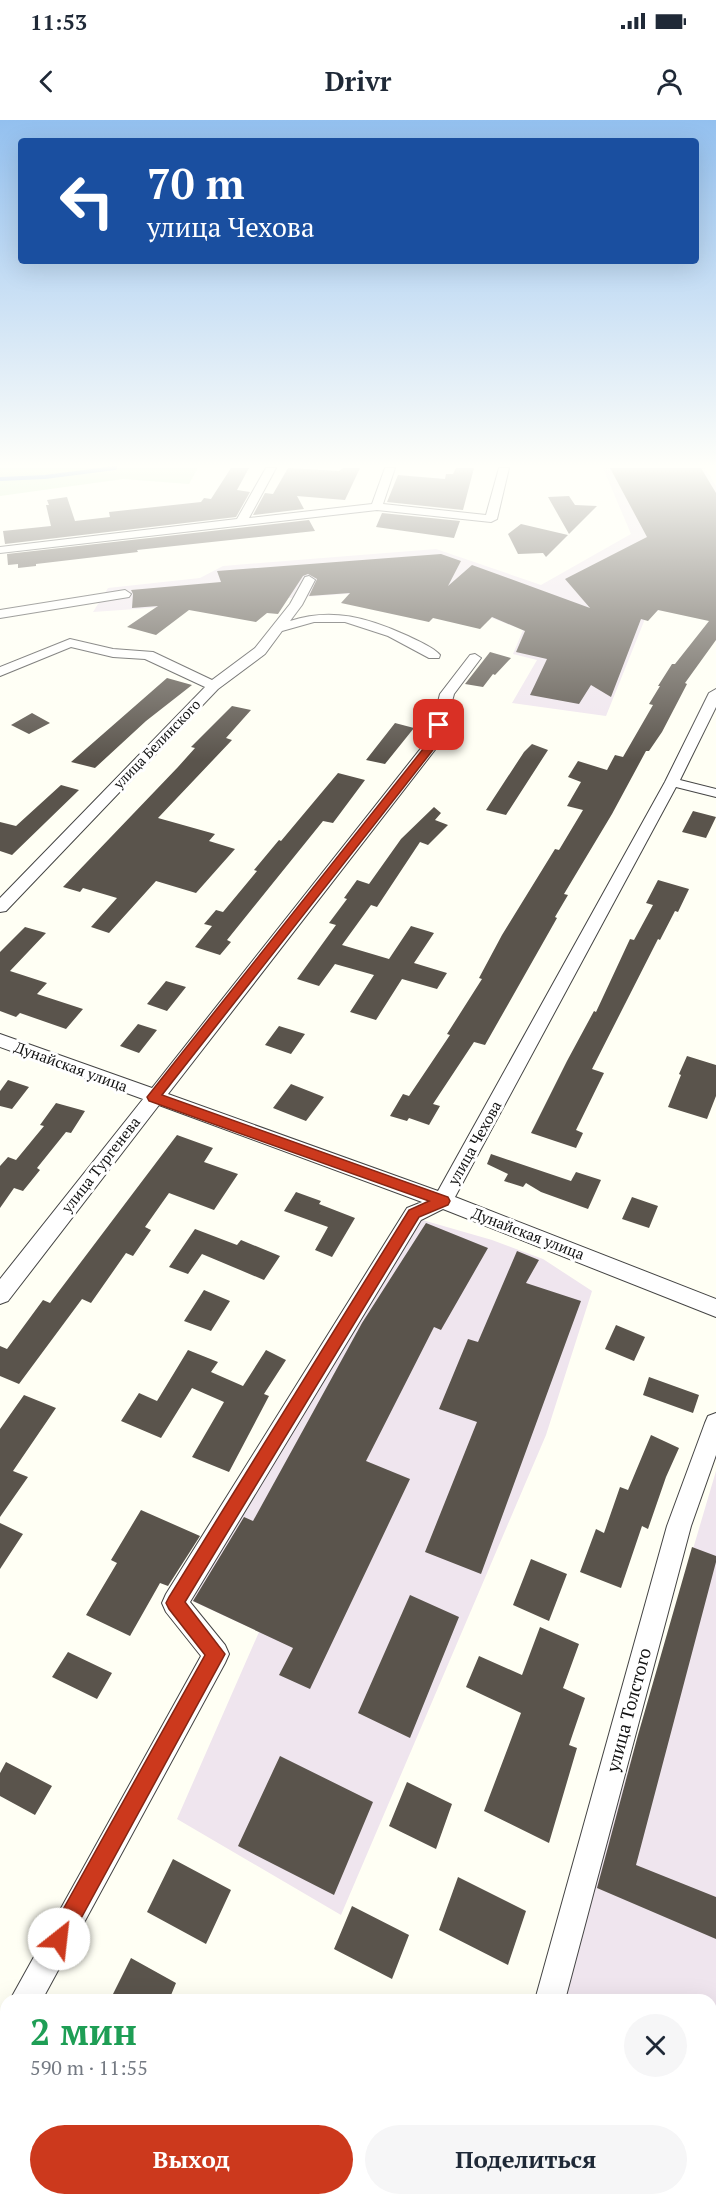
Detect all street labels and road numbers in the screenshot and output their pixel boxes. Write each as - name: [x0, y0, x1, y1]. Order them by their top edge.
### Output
- street label: улица Белинского: [108, 695, 204, 793]
- street label: Дунайская улица: [12, 1036, 131, 1096]
- street label: улица Чехова: [442, 1097, 506, 1189]
- street label: улица Тургенева: [56, 1112, 144, 1217]
- street label: Дунайская улица: [469, 1202, 588, 1264]
- street label: улица Толстого: [600, 1645, 656, 1776]

